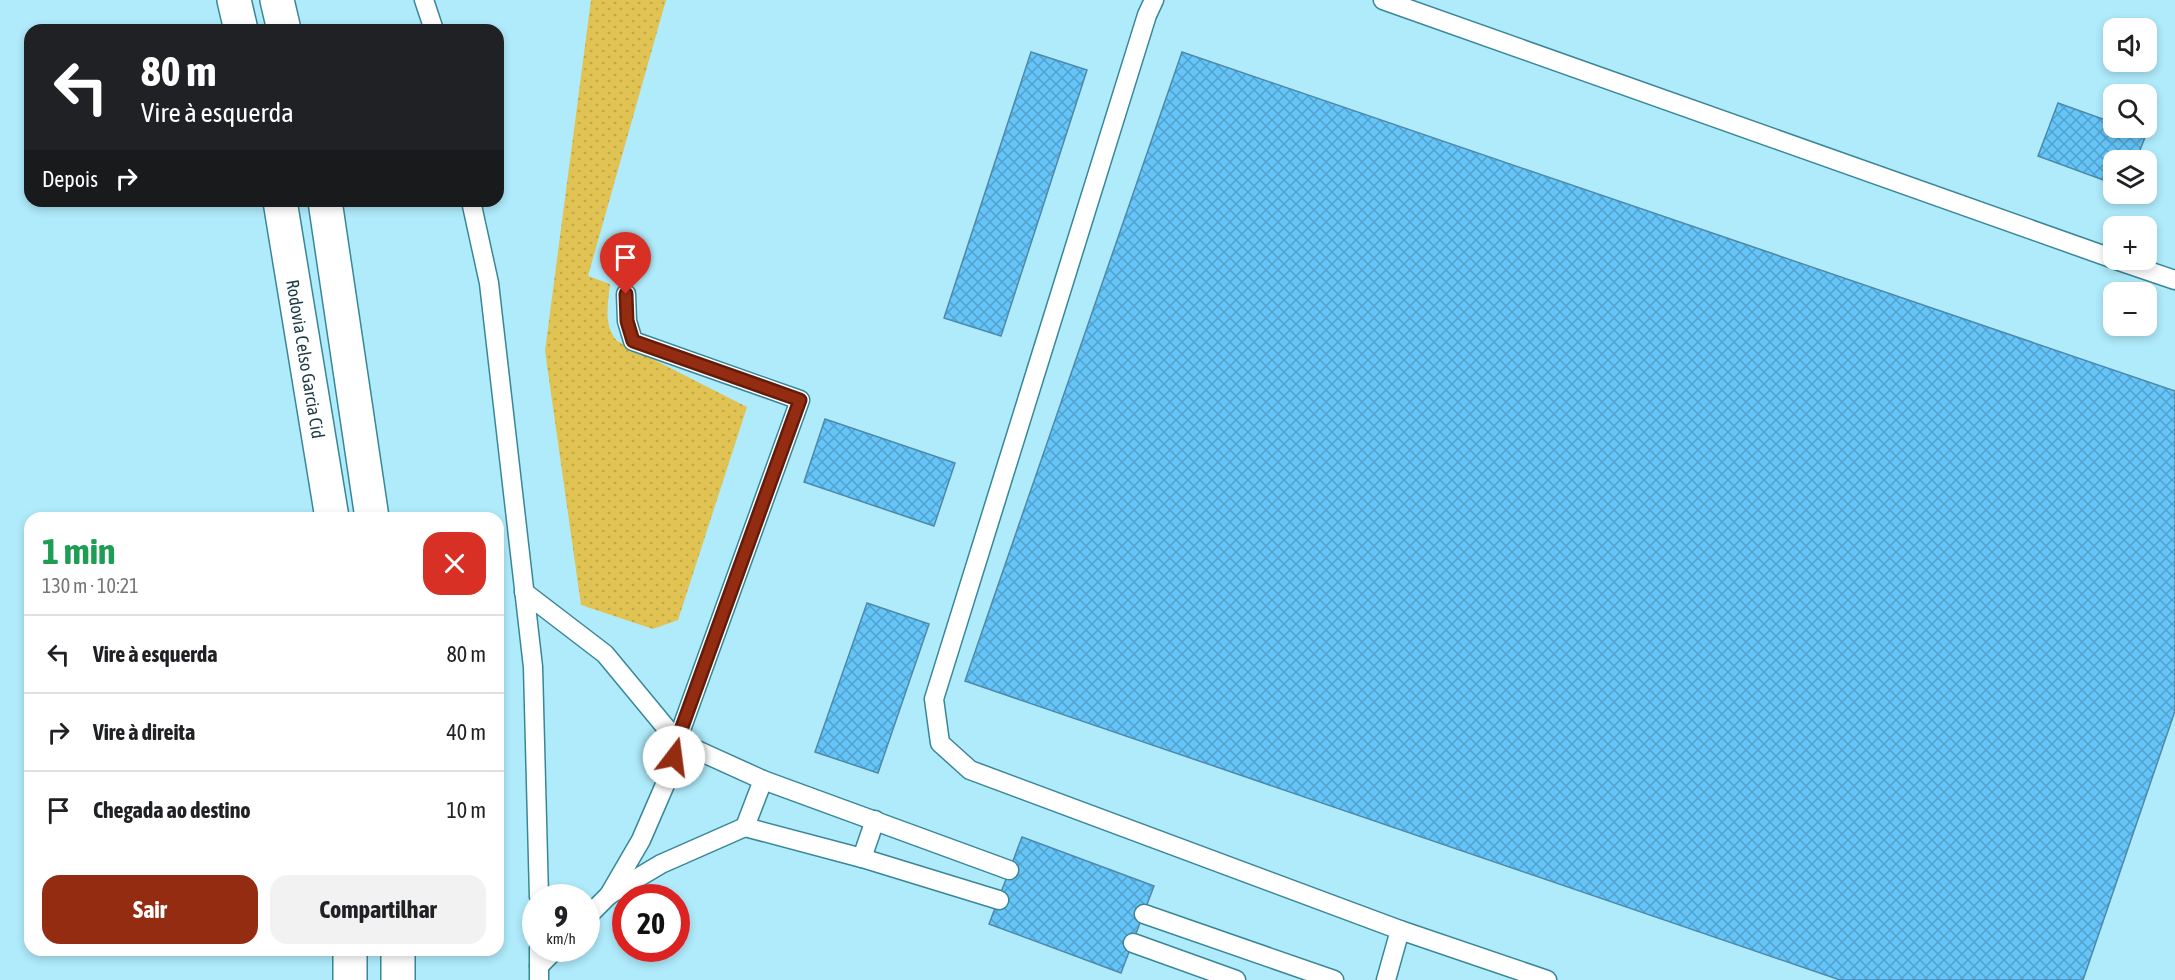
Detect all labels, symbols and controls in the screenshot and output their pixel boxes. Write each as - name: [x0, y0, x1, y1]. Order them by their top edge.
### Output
- map controls: [2103, 18, 2157, 336]
- button: sound: [2103, 18, 2157, 72]
- text: 80 m: [141, 47, 216, 95]
- icon: left: [42, 48, 120, 126]
- button: search: [2103, 84, 2157, 138]
- text: Vire à esquerda: [141, 97, 294, 128]
- button: layers: [2103, 150, 2157, 204]
- icon: right: [110, 162, 143, 195]
- text: Depois: [42, 166, 98, 192]
- button: +: [2103, 216, 2157, 270]
- pin: [600, 232, 651, 294]
- icon: arrive: [609, 241, 642, 274]
- street label: Rodovia Celso Garcia Cid: [283, 278, 329, 440]
- button: −: [2103, 282, 2157, 336]
- text: 1 min: [42, 530, 116, 572]
- button: close: [423, 532, 486, 595]
- text: 130 m · 10:21: [42, 574, 139, 597]
- icon: left: [42, 638, 75, 671]
- text: Vire à esquerda: [93, 641, 218, 667]
- text: 80 m: [446, 641, 486, 667]
- icon: right: [42, 716, 75, 749]
- text: Vire à direita: [93, 719, 195, 745]
- text: 40 m: [446, 719, 486, 745]
- position arrow: [642, 725, 706, 789]
- icon: arrive: [42, 794, 75, 827]
- text: Chegada ao destino: [93, 797, 251, 823]
- text: 10 m: [446, 797, 486, 823]
- button: Sair: [42, 875, 258, 944]
- button: Compartilhar: [270, 875, 486, 944]
- speed limit sign: 20: [612, 884, 690, 962]
- text: 9: [554, 899, 568, 933]
- text: km/h: [546, 930, 576, 947]

